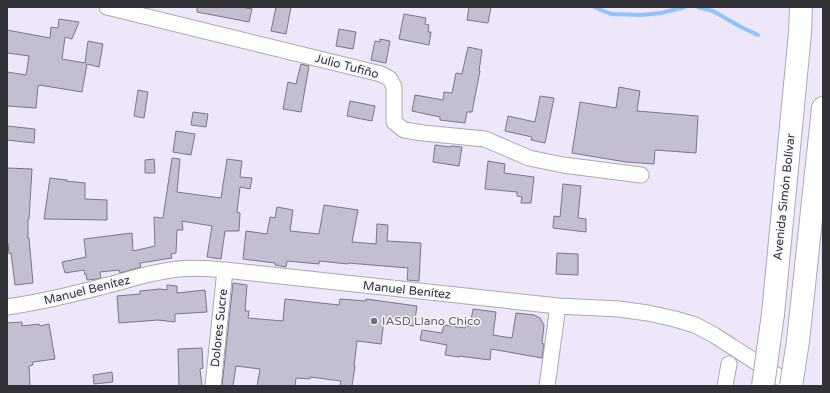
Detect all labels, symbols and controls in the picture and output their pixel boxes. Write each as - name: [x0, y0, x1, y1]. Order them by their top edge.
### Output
- street label: Julio Tufiño: [314, 51, 380, 81]
- street label: Avenida Simón Bolívar: [770, 132, 798, 261]
- street label: Manuel Benítez: [42, 273, 132, 307]
- street label: Manuel Benítez: [362, 278, 452, 302]
- street label: Dolores Sucre: [208, 288, 230, 368]
- place label: IASD Llano Chico: [382, 314, 481, 328]
- marker: IASD Llano Chico: [369, 316, 379, 326]

